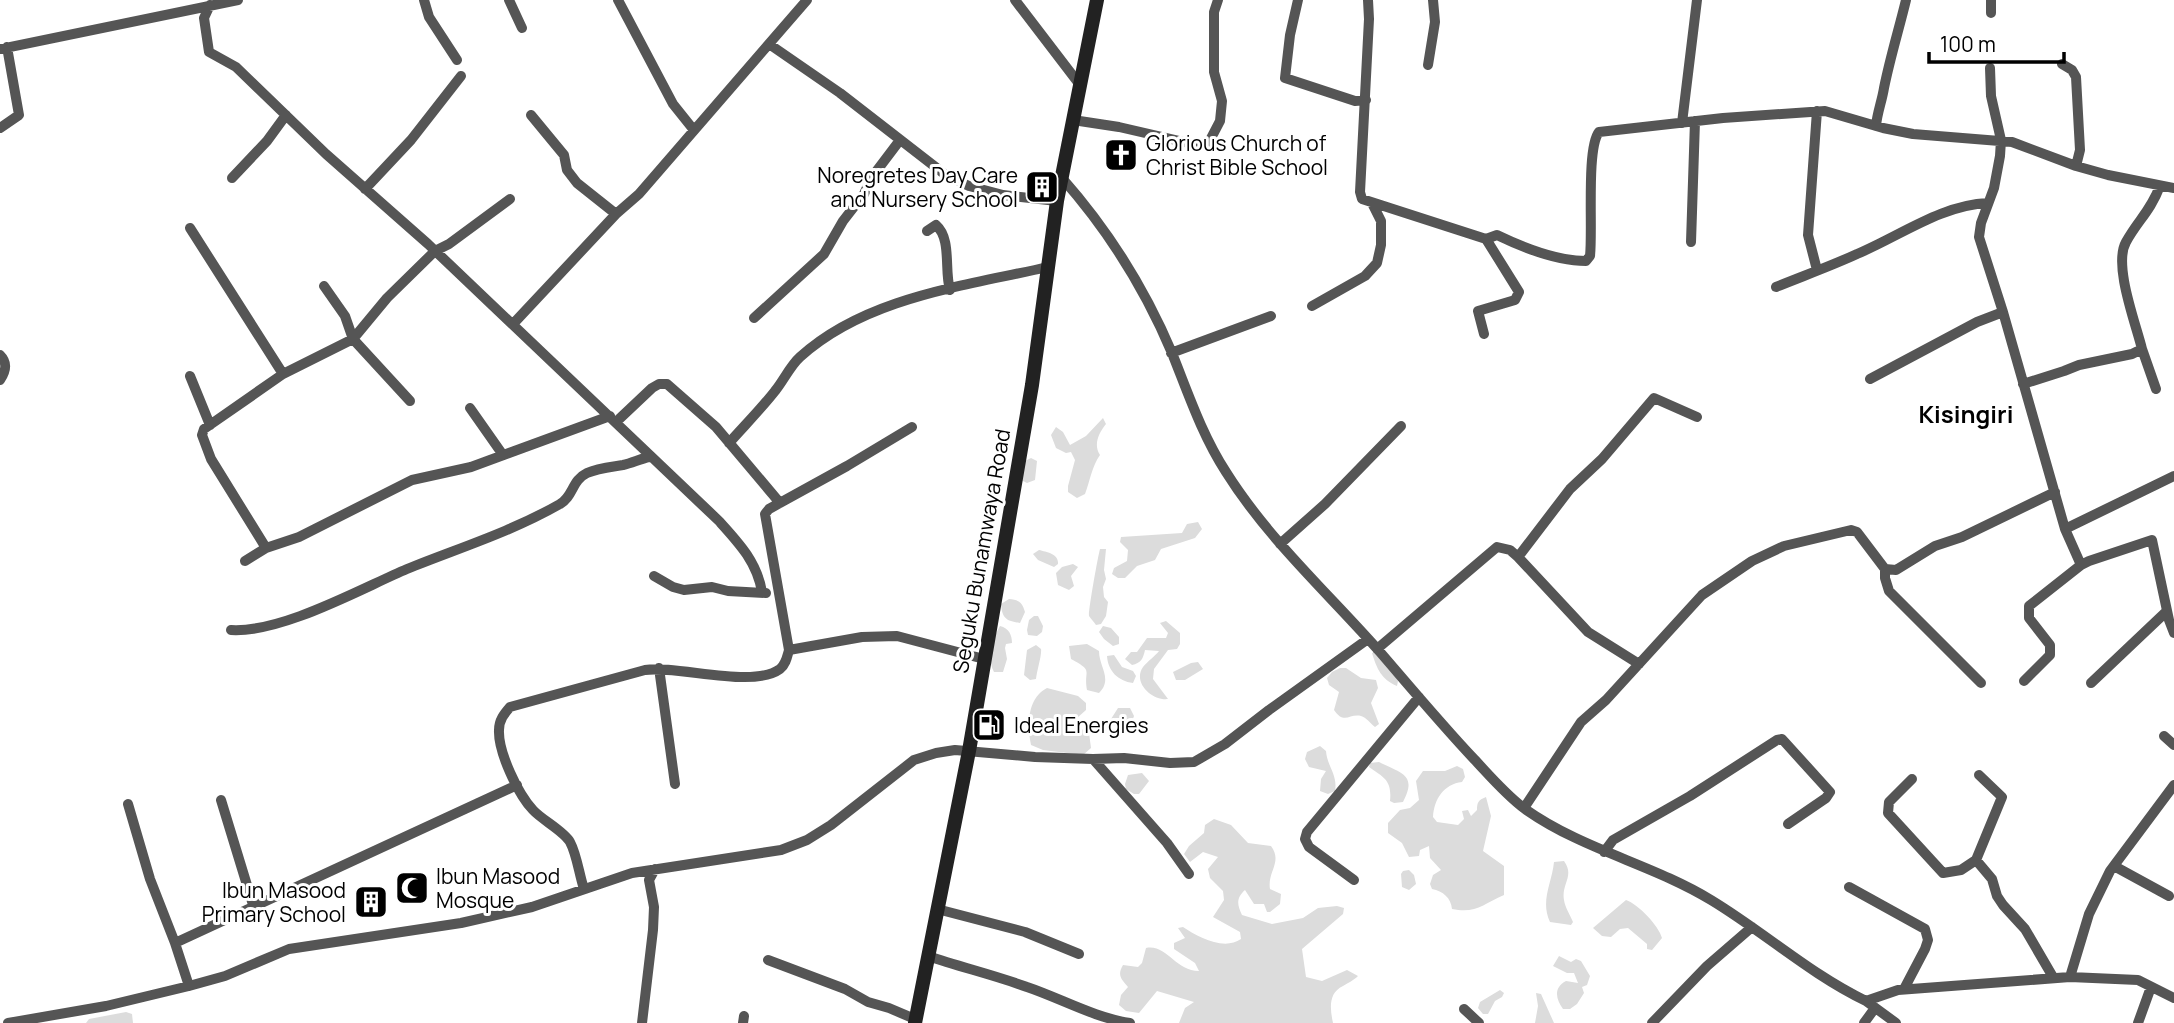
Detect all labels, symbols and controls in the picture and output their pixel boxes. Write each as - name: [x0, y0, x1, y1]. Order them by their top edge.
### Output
- scale bar: [1929, 21, 2064, 65]
- text: 100 m: [1940, 30, 1996, 58]
- place label: Glorious Church of Christ Bible School: [1146, 129, 1328, 181]
- church icon: Glorious Church of Christ Bible School: [1102, 136, 1140, 174]
- place label: Noregretes Day Care and Nursery School: [817, 161, 1018, 213]
- building icon: Noregretes Day Care and Nursery School: [1023, 168, 1061, 206]
- district label: Kisingiri: [1919, 397, 2013, 430]
- street label: Seguku Bunamwaya Road: [946, 427, 1016, 675]
- fuel station icon: Ideal Energies: [970, 706, 1008, 744]
- place label: Ideal Energies: [1014, 711, 1149, 739]
- place label: Ibun Masood Mosque: [436, 862, 560, 914]
- mosque icon: Ibun Masood Mosque: [393, 869, 431, 907]
- place label: Ibun Masood Primary School: [202, 876, 346, 928]
- building icon: Ibun Masood Primary School: [352, 883, 390, 921]

